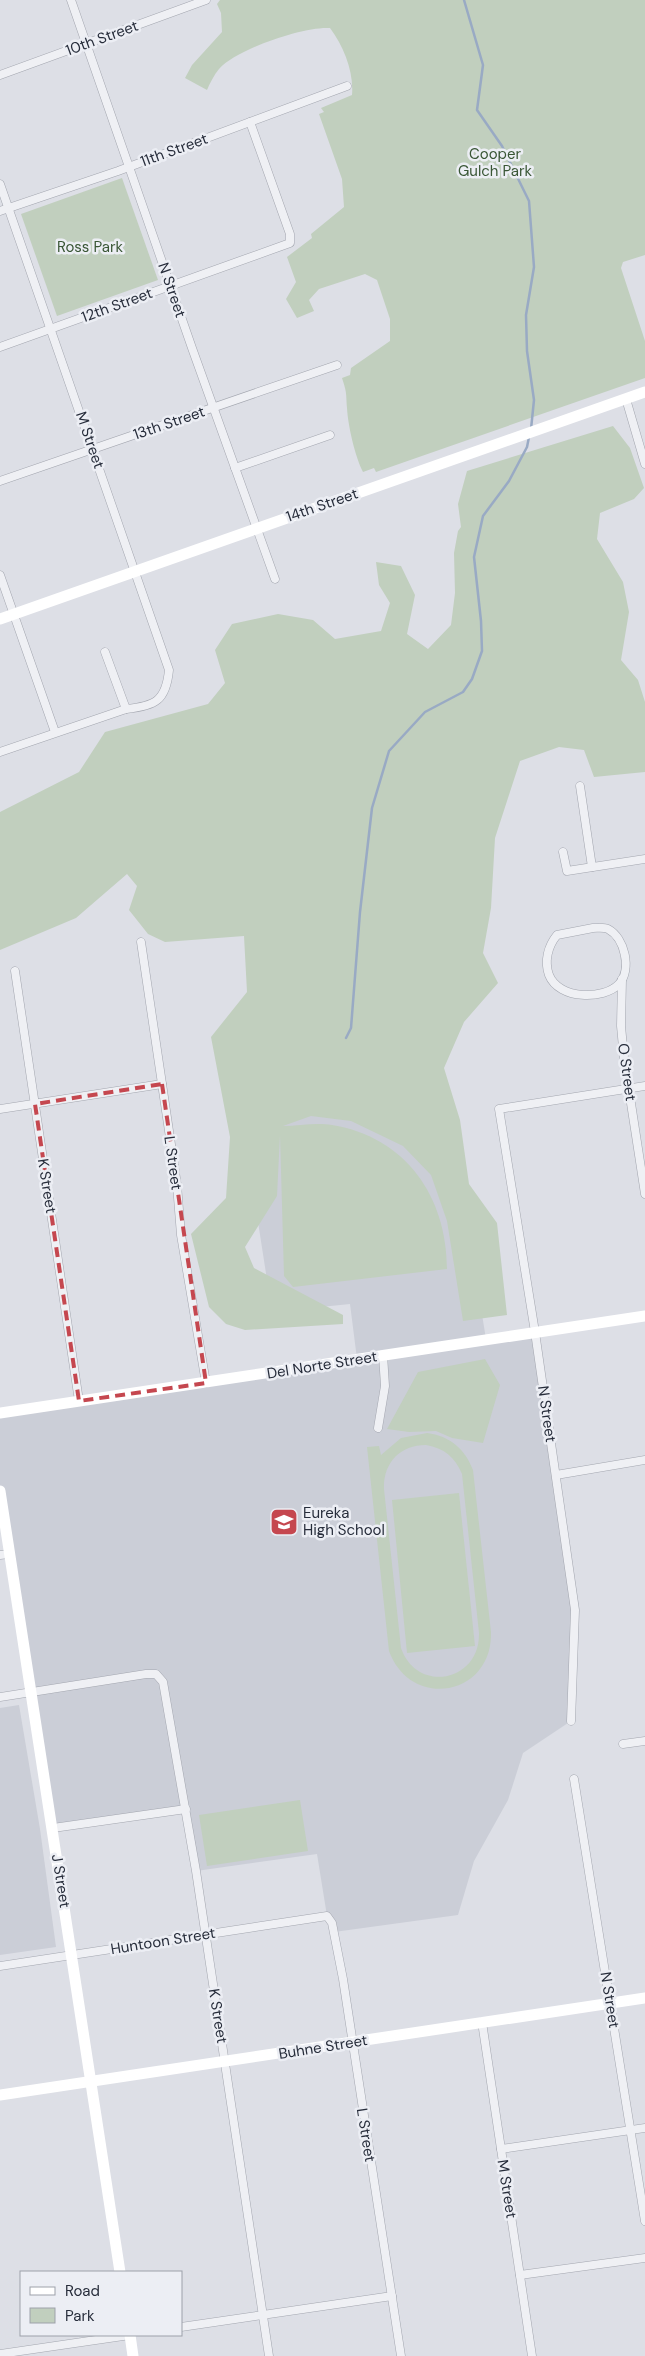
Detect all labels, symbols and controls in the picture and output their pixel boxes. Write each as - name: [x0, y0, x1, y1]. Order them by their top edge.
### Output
- street label: 10th Street: [63, 16, 141, 60]
- street label: 11th Street: [138, 129, 211, 171]
- park label: Cooper Gulch Park: [458, 144, 533, 181]
- park label: Ross Park: [57, 237, 123, 257]
- street label: N Street: [153, 260, 191, 320]
- street label: 12th Street: [79, 283, 155, 327]
- street label: 13th Street: [130, 401, 208, 445]
- street label: M Street: [71, 409, 109, 471]
- street label: 14th Street: [283, 483, 361, 527]
- street label: O Street: [613, 1042, 641, 1102]
- street label: L Street: [159, 1135, 187, 1191]
- street label: K Street: [33, 1157, 61, 1215]
- street label: Del Norte Street: [265, 1346, 379, 1384]
- street label: N Street: [533, 1384, 561, 1444]
- place label: Eureka High School: [303, 1503, 385, 1540]
- school or university icon: Eureka High School: [269, 1507, 299, 1537]
- street label: J Street: [47, 1853, 75, 1909]
- street label: Huntoon Street: [109, 1923, 217, 1959]
- street label: N Street: [596, 1970, 624, 2030]
- street label: K Street: [204, 1987, 232, 2045]
- street label: Buhne Street: [277, 2030, 369, 2064]
- street label: L Street: [352, 2107, 380, 2164]
- street label: M Street: [492, 2158, 522, 2220]
- legend: [20, 2271, 182, 2336]
- text: Road: [65, 2281, 100, 2301]
- text: Park: [65, 2306, 95, 2326]

